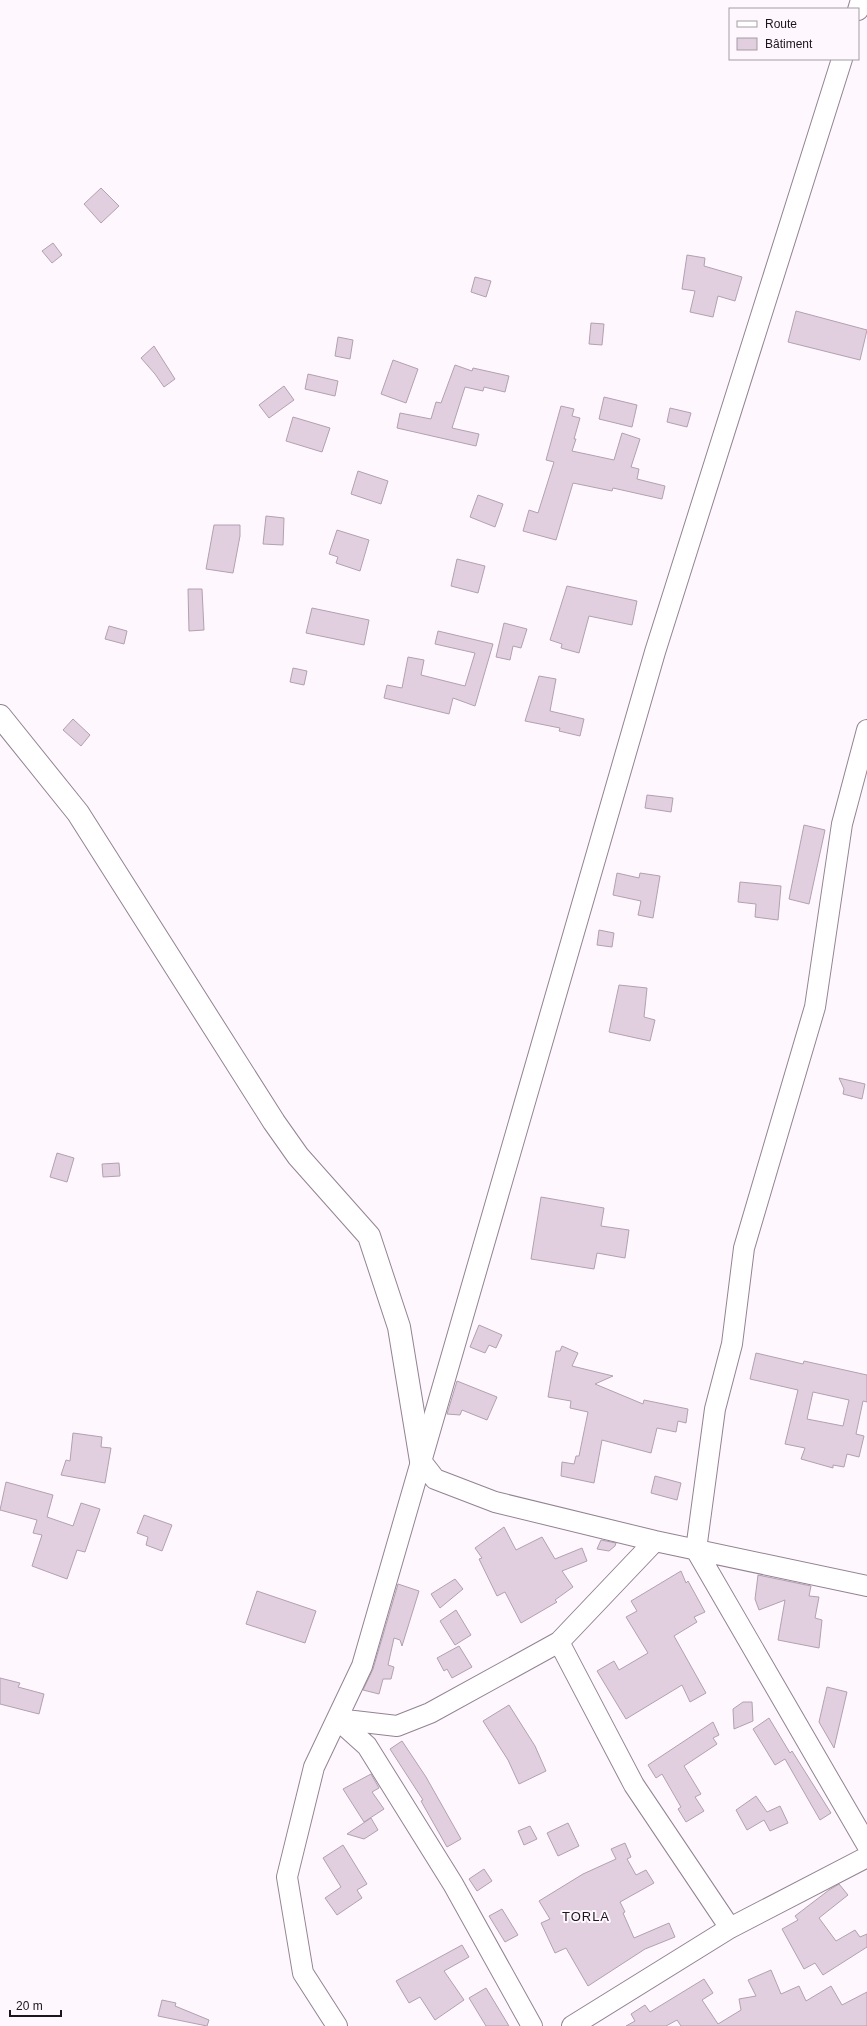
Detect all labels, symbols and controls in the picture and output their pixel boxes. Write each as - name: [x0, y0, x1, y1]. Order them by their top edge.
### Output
- legend: [729, 8, 859, 60]
- text: Route: [765, 17, 797, 31]
- text: Bâtiment: [765, 37, 813, 51]
- district label: TORLA: [562, 1909, 610, 1924]
- scale bar: [10, 1992, 61, 2018]
- text: 20 m: [16, 1999, 43, 2013]

